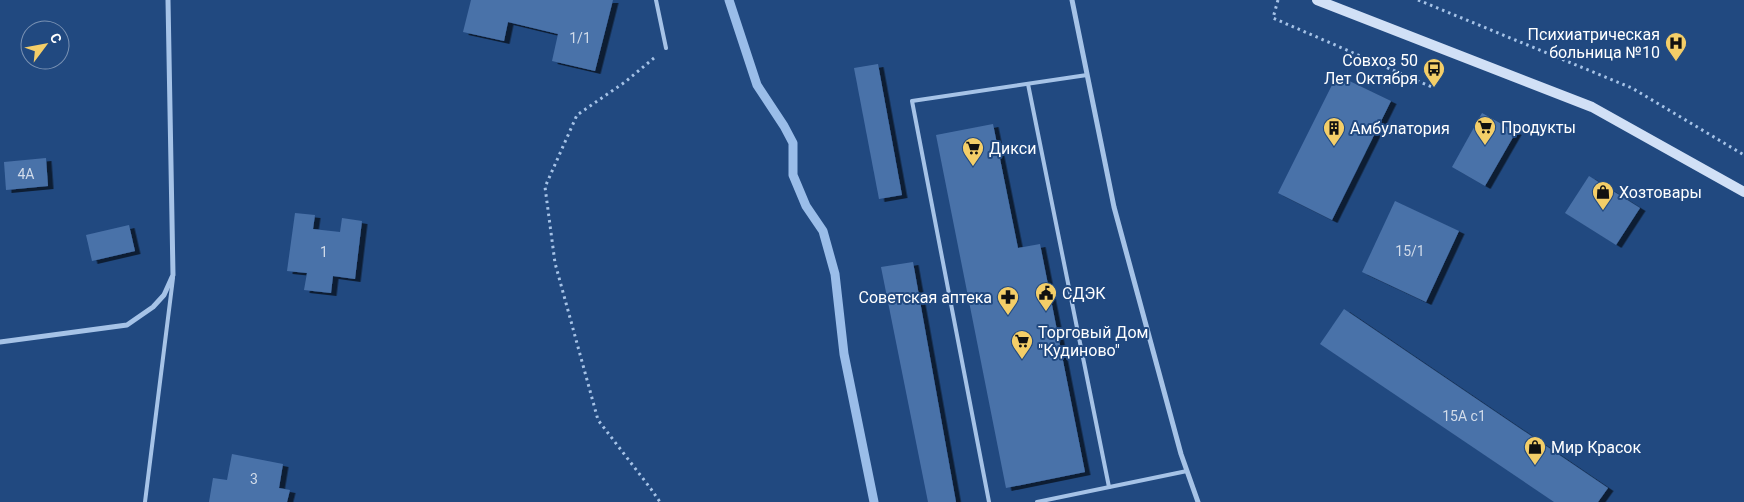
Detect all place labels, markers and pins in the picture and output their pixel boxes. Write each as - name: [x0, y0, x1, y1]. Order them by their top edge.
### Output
- place label: Психиатрическая больница №10: [1528, 25, 1660, 62]
- hospital icon: Психиатрическая больница №10: [1664, 31, 1688, 62]
- place label: Совхоз 50 Лет Октября: [1324, 51, 1418, 88]
- bus stop icon: Совхоз 50 Лет Октября: [1422, 57, 1446, 88]
- supermarket icon: Продукты: [1473, 115, 1497, 146]
- building icon: Амбулатория: [1322, 116, 1346, 147]
- place label: Продукты: [1501, 118, 1576, 137]
- place label: Амбулатория: [1350, 119, 1450, 138]
- supermarket icon: Дикси: [961, 136, 985, 167]
- place label: Дикси: [989, 139, 1036, 158]
- shop icon: Хозтовары: [1591, 180, 1615, 211]
- place label: Хозтовары: [1619, 183, 1702, 202]
- public building icon: СДЭК: [1034, 281, 1058, 312]
- place label: СДЭК: [1062, 284, 1106, 303]
- pharmacy icon: Советская аптека: [996, 285, 1020, 316]
- place label: Советская аптека: [859, 288, 992, 307]
- place label: Торговый Дом "Кудиново": [1038, 323, 1148, 360]
- supermarket icon: Торговый Дом "Кудиново": [1010, 329, 1034, 360]
- shop icon: Мир Красок: [1523, 435, 1547, 466]
- place label: Мир Красок: [1551, 438, 1641, 457]

